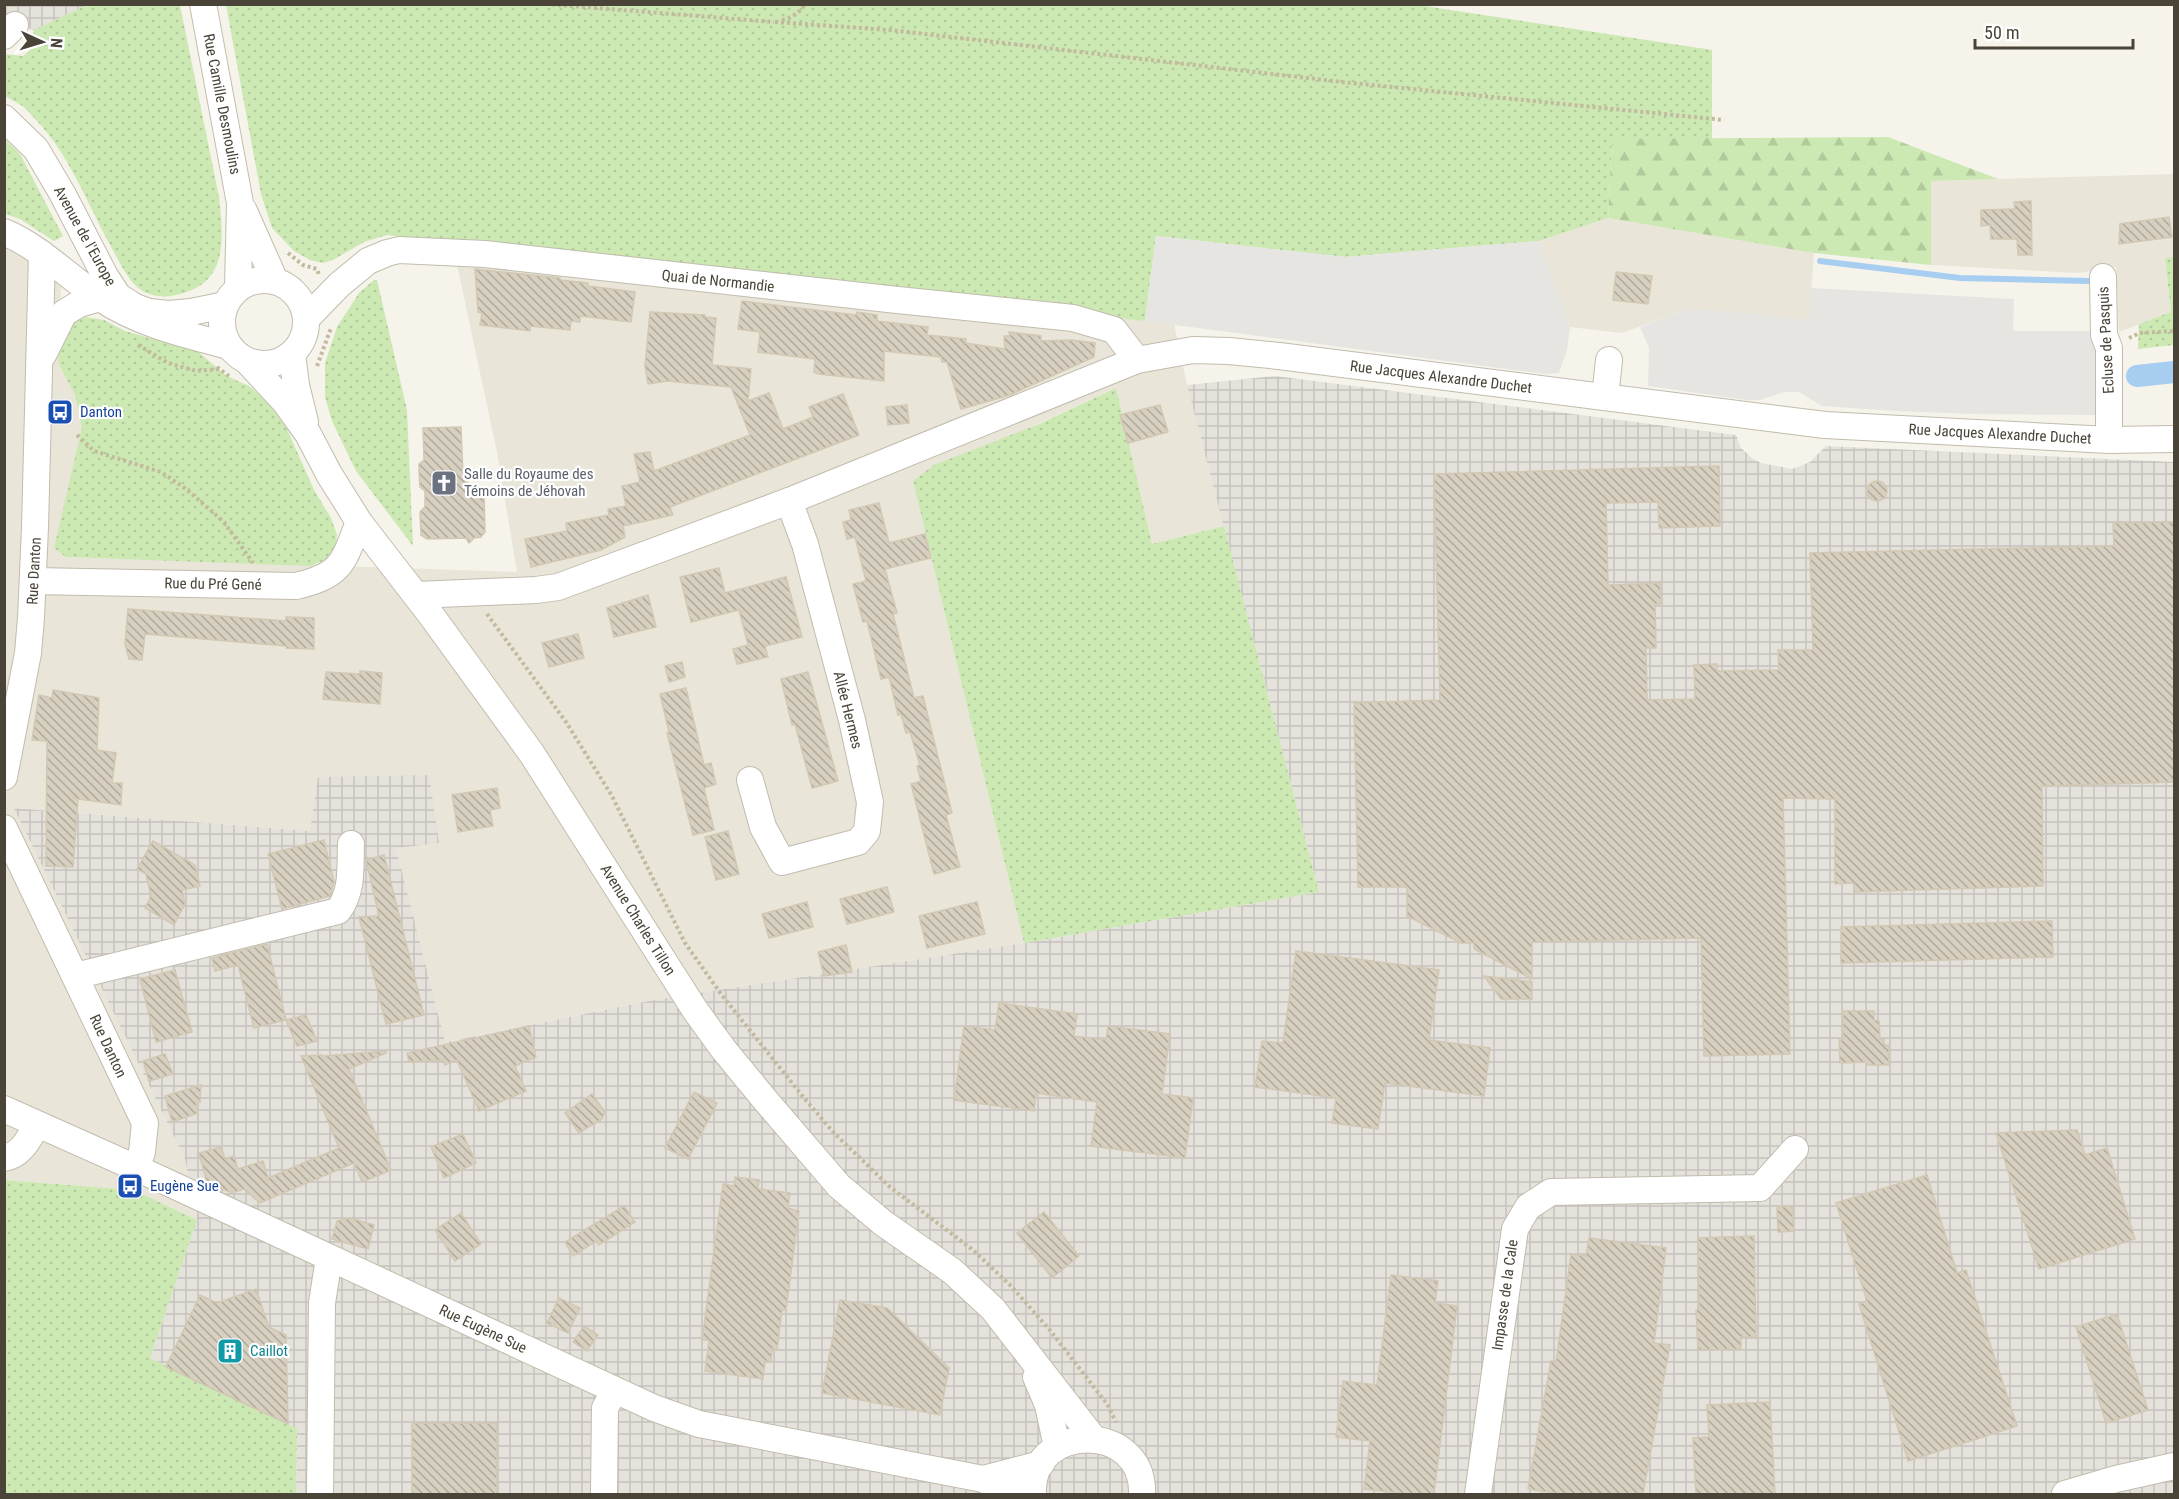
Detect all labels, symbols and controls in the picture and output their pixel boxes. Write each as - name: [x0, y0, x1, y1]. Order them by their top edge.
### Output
- north arrow: [12, 12, 72, 72]
- scale bar: [1975, 12, 2132, 50]
- text: 50 m: [1984, 22, 2019, 43]
- street label: Rue Camille Desmoulins: [200, 32, 245, 176]
- text: N: [47, 37, 66, 49]
- street label: Avenue de l'Europe: [50, 183, 120, 289]
- street label: Quai de Normandie: [661, 266, 775, 296]
- street label: Ecluse de Pasquis: [2094, 286, 2118, 394]
- street label: Rue Jacques Alexandre Duchet: [1349, 357, 1533, 397]
- bus stop icon: Danton: [45, 397, 75, 427]
- place label: Danton: [80, 403, 122, 421]
- street label: Rue Jacques Alexandre Duchet: [1908, 420, 2092, 448]
- place label: Salle du Royaume des Témoins de Jéhovah: [464, 465, 594, 500]
- church icon: Salle du Royaume des Témoins de Jéhovah: [429, 468, 459, 498]
- street label: Rue Danton: [23, 537, 45, 605]
- street label: Rue du Pré Gené: [164, 574, 262, 594]
- street label: Allée Hermes: [830, 669, 866, 751]
- street label: Avenue Charles Tillon: [597, 861, 679, 979]
- street label: Rue Danton: [86, 1011, 130, 1081]
- bus stop icon: Eugène Sue: [115, 1171, 145, 1201]
- place label: Eugène Sue: [150, 1177, 219, 1195]
- street label: Impasse de la Cale: [1488, 1238, 1522, 1352]
- street label: Rue Eugène Sue: [436, 1301, 530, 1357]
- building icon: Caillot: [215, 1336, 245, 1366]
- place label: Caillot: [250, 1342, 288, 1360]

